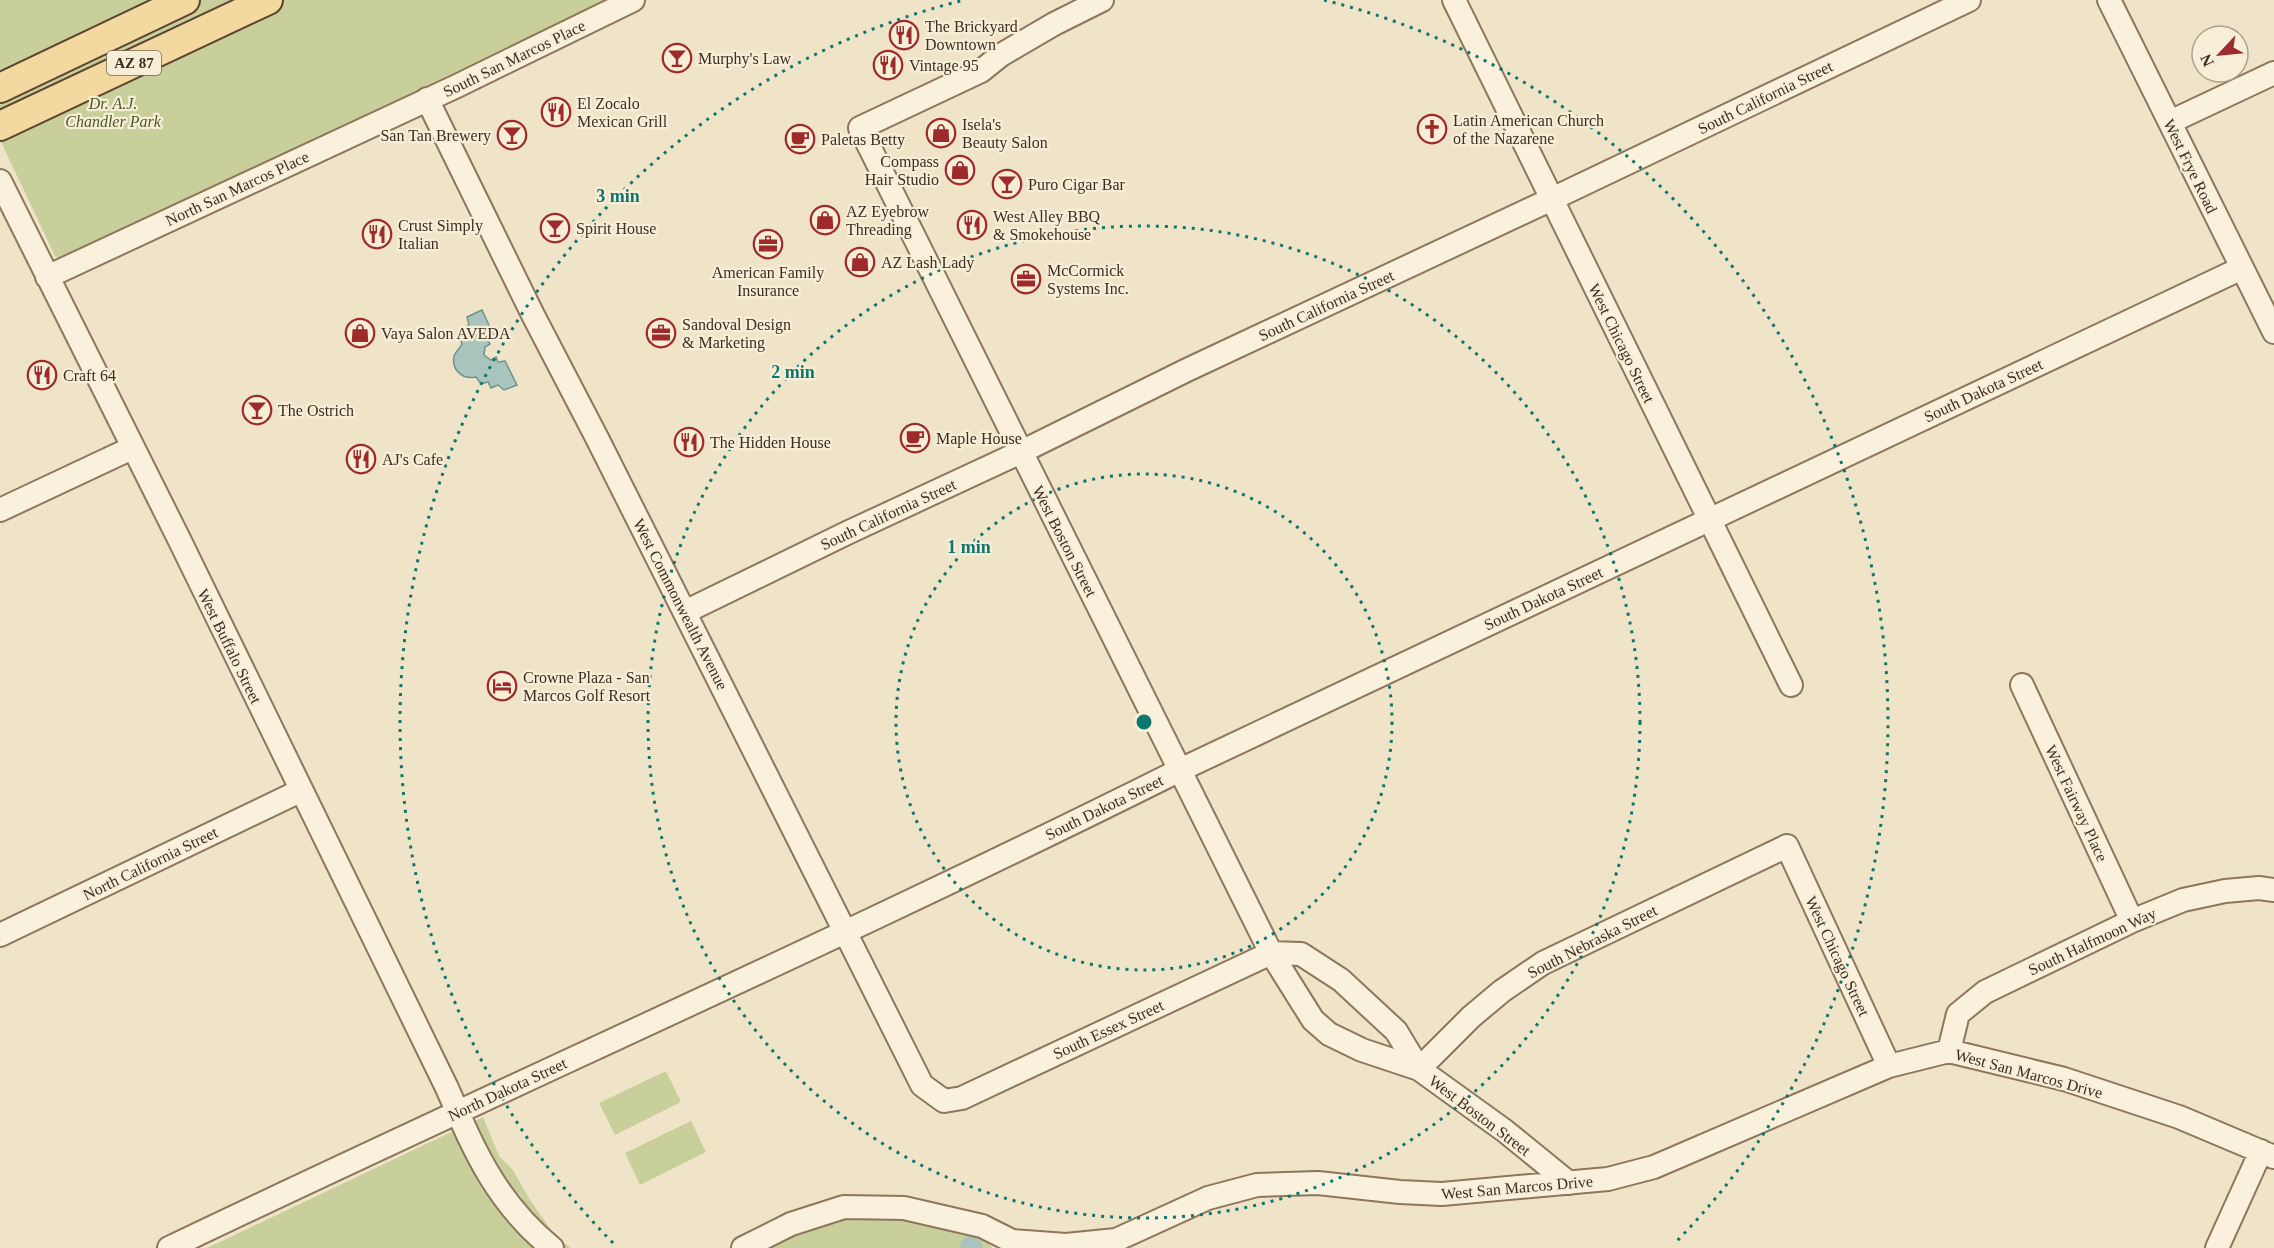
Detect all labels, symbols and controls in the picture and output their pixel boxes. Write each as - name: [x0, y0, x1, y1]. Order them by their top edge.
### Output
- street label: South San Marcos Place: [440, 17, 588, 100]
- place label: The Brickyard Downtown: [925, 18, 1018, 53]
- restaurant icon: The Brickyard Downtown: [888, 19, 920, 51]
- north arrow: [2190, 24, 2250, 84]
- bar icon: Murphy's Law: [661, 42, 693, 74]
- restaurant icon: Vintage 95: [872, 49, 904, 81]
- place label: Murphy's Law: [698, 50, 792, 68]
- road number: AZ 87: [107, 51, 161, 75]
- text: N: [2197, 51, 2217, 69]
- place label: Vintage 95: [909, 57, 979, 75]
- street label: South California Street: [1695, 57, 1836, 137]
- park label: Dr. A.J. Chandler Park: [65, 95, 162, 130]
- place label: El Zocalo Mexican Grill: [577, 95, 668, 130]
- restaurant icon: El Zocalo Mexican Grill: [540, 96, 572, 128]
- place label: Latin American Church of the Nazarene: [1453, 112, 1604, 147]
- church icon: Latin American Church of the Nazarene: [1416, 113, 1448, 145]
- place label: Isela's Beauty Salon: [962, 116, 1048, 152]
- street label: West Frye Road: [2160, 116, 2221, 217]
- shop icon: Isela's Beauty Salon: [925, 117, 957, 149]
- bar icon: San Tan Brewery: [496, 119, 528, 151]
- cafe icon: Paletas Betty: [784, 123, 816, 155]
- place label: San Tan Brewery: [380, 127, 491, 145]
- place label: Paletas Betty: [821, 131, 905, 149]
- street label: North San Marcos Place: [163, 148, 311, 229]
- place label: Compass Hair Studio: [865, 153, 939, 188]
- shop icon: Compass Hair Studio: [944, 154, 976, 186]
- bar icon: Puro Cigar Bar: [991, 168, 1023, 200]
- place label: Puro Cigar Bar: [1028, 176, 1126, 194]
- text: 3 min: [596, 186, 640, 206]
- place label: AZ Eyebrow Threading: [846, 203, 930, 239]
- shop icon: AZ Eyebrow Threading: [809, 204, 841, 236]
- place label: West Alley BBQ & Smokehouse: [993, 208, 1101, 243]
- restaurant icon: West Alley BBQ & Smokehouse: [956, 209, 988, 241]
- bar icon: Spirit House: [539, 212, 571, 244]
- place label: Crust Simply Italian: [398, 217, 483, 252]
- restaurant icon: Crust Simply Italian: [361, 218, 393, 250]
- place label: Spirit House: [576, 220, 656, 238]
- office icon: American Family Insurance: [752, 228, 784, 260]
- shop icon: AZ Lash Lady: [844, 246, 876, 278]
- place label: AZ Lash Lady: [881, 254, 974, 272]
- place label: McCormick Systems Inc.: [1047, 262, 1129, 298]
- office icon: McCormick Systems Inc.: [1010, 263, 1042, 295]
- place label: American Family Insurance: [712, 264, 824, 299]
- street label: South California Street: [1256, 266, 1397, 344]
- street label: West Chicago Street: [1584, 281, 1658, 406]
- place label: Sandoval Design & Marketing: [682, 316, 791, 352]
- shop icon: Vaya Salon AVEDA: [344, 317, 376, 349]
- office icon: Sandoval Design & Marketing: [645, 317, 677, 349]
- place label: Vaya Salon AVEDA: [381, 325, 511, 343]
- street label: South Dakota Street: [1921, 355, 2046, 425]
- restaurant icon: Craft 64: [26, 359, 58, 391]
- text: 2 min: [771, 362, 815, 382]
- place label: Craft 64: [63, 367, 116, 384]
- bar icon: The Ostrich: [241, 394, 273, 426]
- place label: The Ostrich: [278, 402, 354, 419]
- cafe icon: Maple House: [899, 422, 931, 454]
- restaurant icon: The Hidden House: [673, 426, 705, 458]
- place label: Maple House: [936, 430, 1022, 448]
- place label: The Hidden House: [710, 434, 831, 451]
- restaurant icon: AJ's Cafe: [345, 443, 377, 475]
- place label: AJ's Cafe: [382, 451, 443, 468]
- street label: South California Street: [818, 475, 959, 553]
- street label: West Boston Street: [1029, 483, 1100, 600]
- street label: West Commonwealth Avenue: [630, 516, 731, 693]
- text: 1 min: [947, 537, 991, 557]
- street label: South Dakota Street: [1481, 563, 1606, 633]
- street label: West Buffalo Street: [194, 586, 265, 707]
- place label: Crowne Plaza - San Marcos Golf Resort: [523, 669, 651, 704]
- hotel icon: Crowne Plaza - San Marcos Golf Resort: [486, 670, 518, 702]
- centre of rings: [1134, 712, 1154, 732]
- street label: West Fairway Place: [2041, 742, 2111, 865]
- street label: South Dakota Street: [1043, 771, 1166, 843]
- street label: North California Street: [80, 823, 221, 903]
- street label: West Chicago Street: [1801, 894, 1873, 1020]
- street label: South Nebraska Street: [1525, 901, 1660, 981]
- street label: South Halfmoon Way: [2026, 904, 2159, 979]
- street label: South Essex Street: [1050, 996, 1167, 1063]
- street label: West San Marcos Drive: [1953, 1046, 2104, 1101]
- street label: North Dakota Street: [445, 1054, 570, 1124]
- street label: West Boston Street: [1426, 1072, 1534, 1159]
- street label: West San Marcos Drive: [1441, 1172, 1594, 1203]

